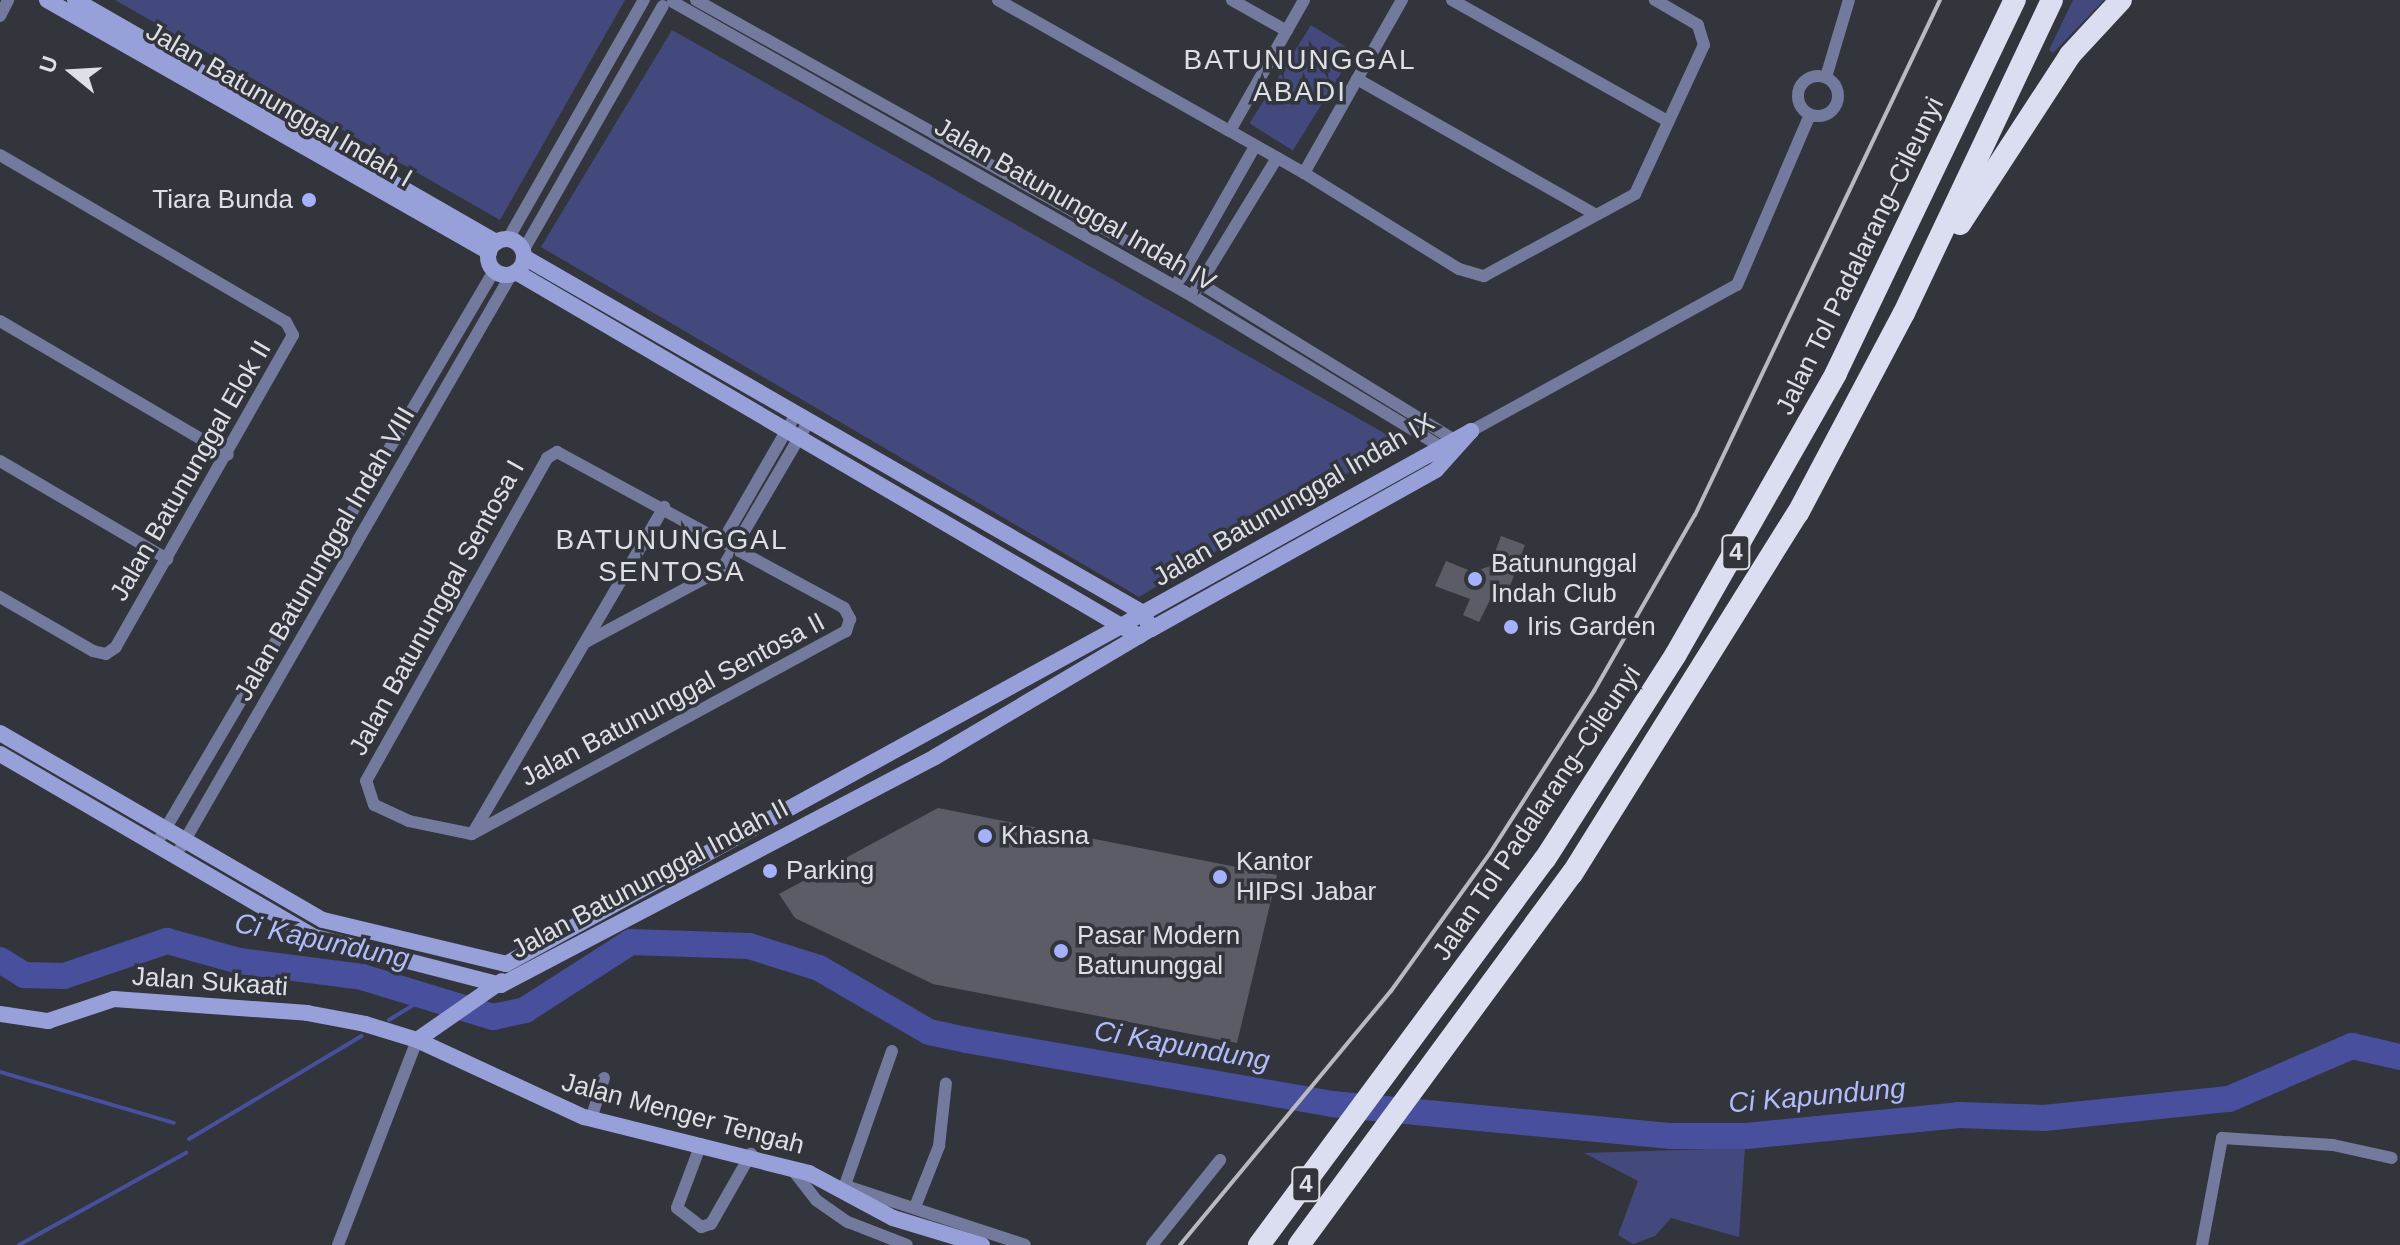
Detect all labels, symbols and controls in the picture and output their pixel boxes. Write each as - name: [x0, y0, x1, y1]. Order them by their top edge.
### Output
- street label: Jalan Batununggal Indah I: [140, 16, 418, 194]
- north arrow: [32, 32, 112, 112]
- district label: BATUNUNGGAL ABADI: [1183, 43, 1417, 109]
- text: U: [34, 53, 63, 76]
- street label: Jalan Tol Padalarang–Cileunyi: [1769, 92, 1951, 420]
- street label: Jalan Batununggal Indah IV: [929, 112, 1221, 298]
- place label: Tiara Bunda: [152, 184, 293, 216]
- marker: Tiara Bunda: [300, 191, 318, 209]
- street label: Jalan Batununggal Elok II: [104, 336, 278, 606]
- street label: Jalan Batununggal Indah VIII: [228, 402, 422, 706]
- street label: Jalan Batununggal Indah IX: [1148, 407, 1440, 593]
- street label: Jalan Batununggal Sentosa I: [343, 455, 531, 761]
- district label: BATUNUNGGAL SENTOSA: [555, 523, 789, 589]
- road number: 4: [1720, 532, 1752, 572]
- place label: Batununggal Indah Club: [1491, 548, 1637, 610]
- marker: Batununggal Indah Club: [1466, 570, 1484, 588]
- street label: Jalan Batununggal Sentosa II: [516, 606, 830, 794]
- place label: Iris Garden: [1527, 611, 1656, 643]
- marker: Iris Garden: [1502, 618, 1520, 636]
- street label: Jalan Tol Padalarang–Cileunyi: [1426, 659, 1648, 967]
- street label: Jalan Batununggal Indah II: [506, 793, 794, 965]
- place label: Khasna: [1001, 820, 1089, 852]
- marker: Khasna: [976, 827, 994, 845]
- place label: Kantor HIPSI Jabar: [1236, 846, 1376, 908]
- place label: Parking: [786, 855, 874, 887]
- marker: Parking: [761, 862, 779, 880]
- marker: Kantor HIPSI Jabar: [1211, 868, 1229, 886]
- water label: Ci Kapundung: [232, 906, 412, 976]
- place label: Pasar Modern Batununggal: [1077, 920, 1240, 982]
- marker: Pasar Modern Batununggal: [1052, 942, 1070, 960]
- street label: Jalan Sukaati: [131, 961, 289, 1003]
- water label: Ci Kapundung: [1092, 1014, 1272, 1078]
- street label: Jalan Menger Tengah: [558, 1067, 808, 1161]
- water label: Ci Kapundung: [1727, 1072, 1907, 1120]
- road number: 4: [1290, 1164, 1322, 1204]

